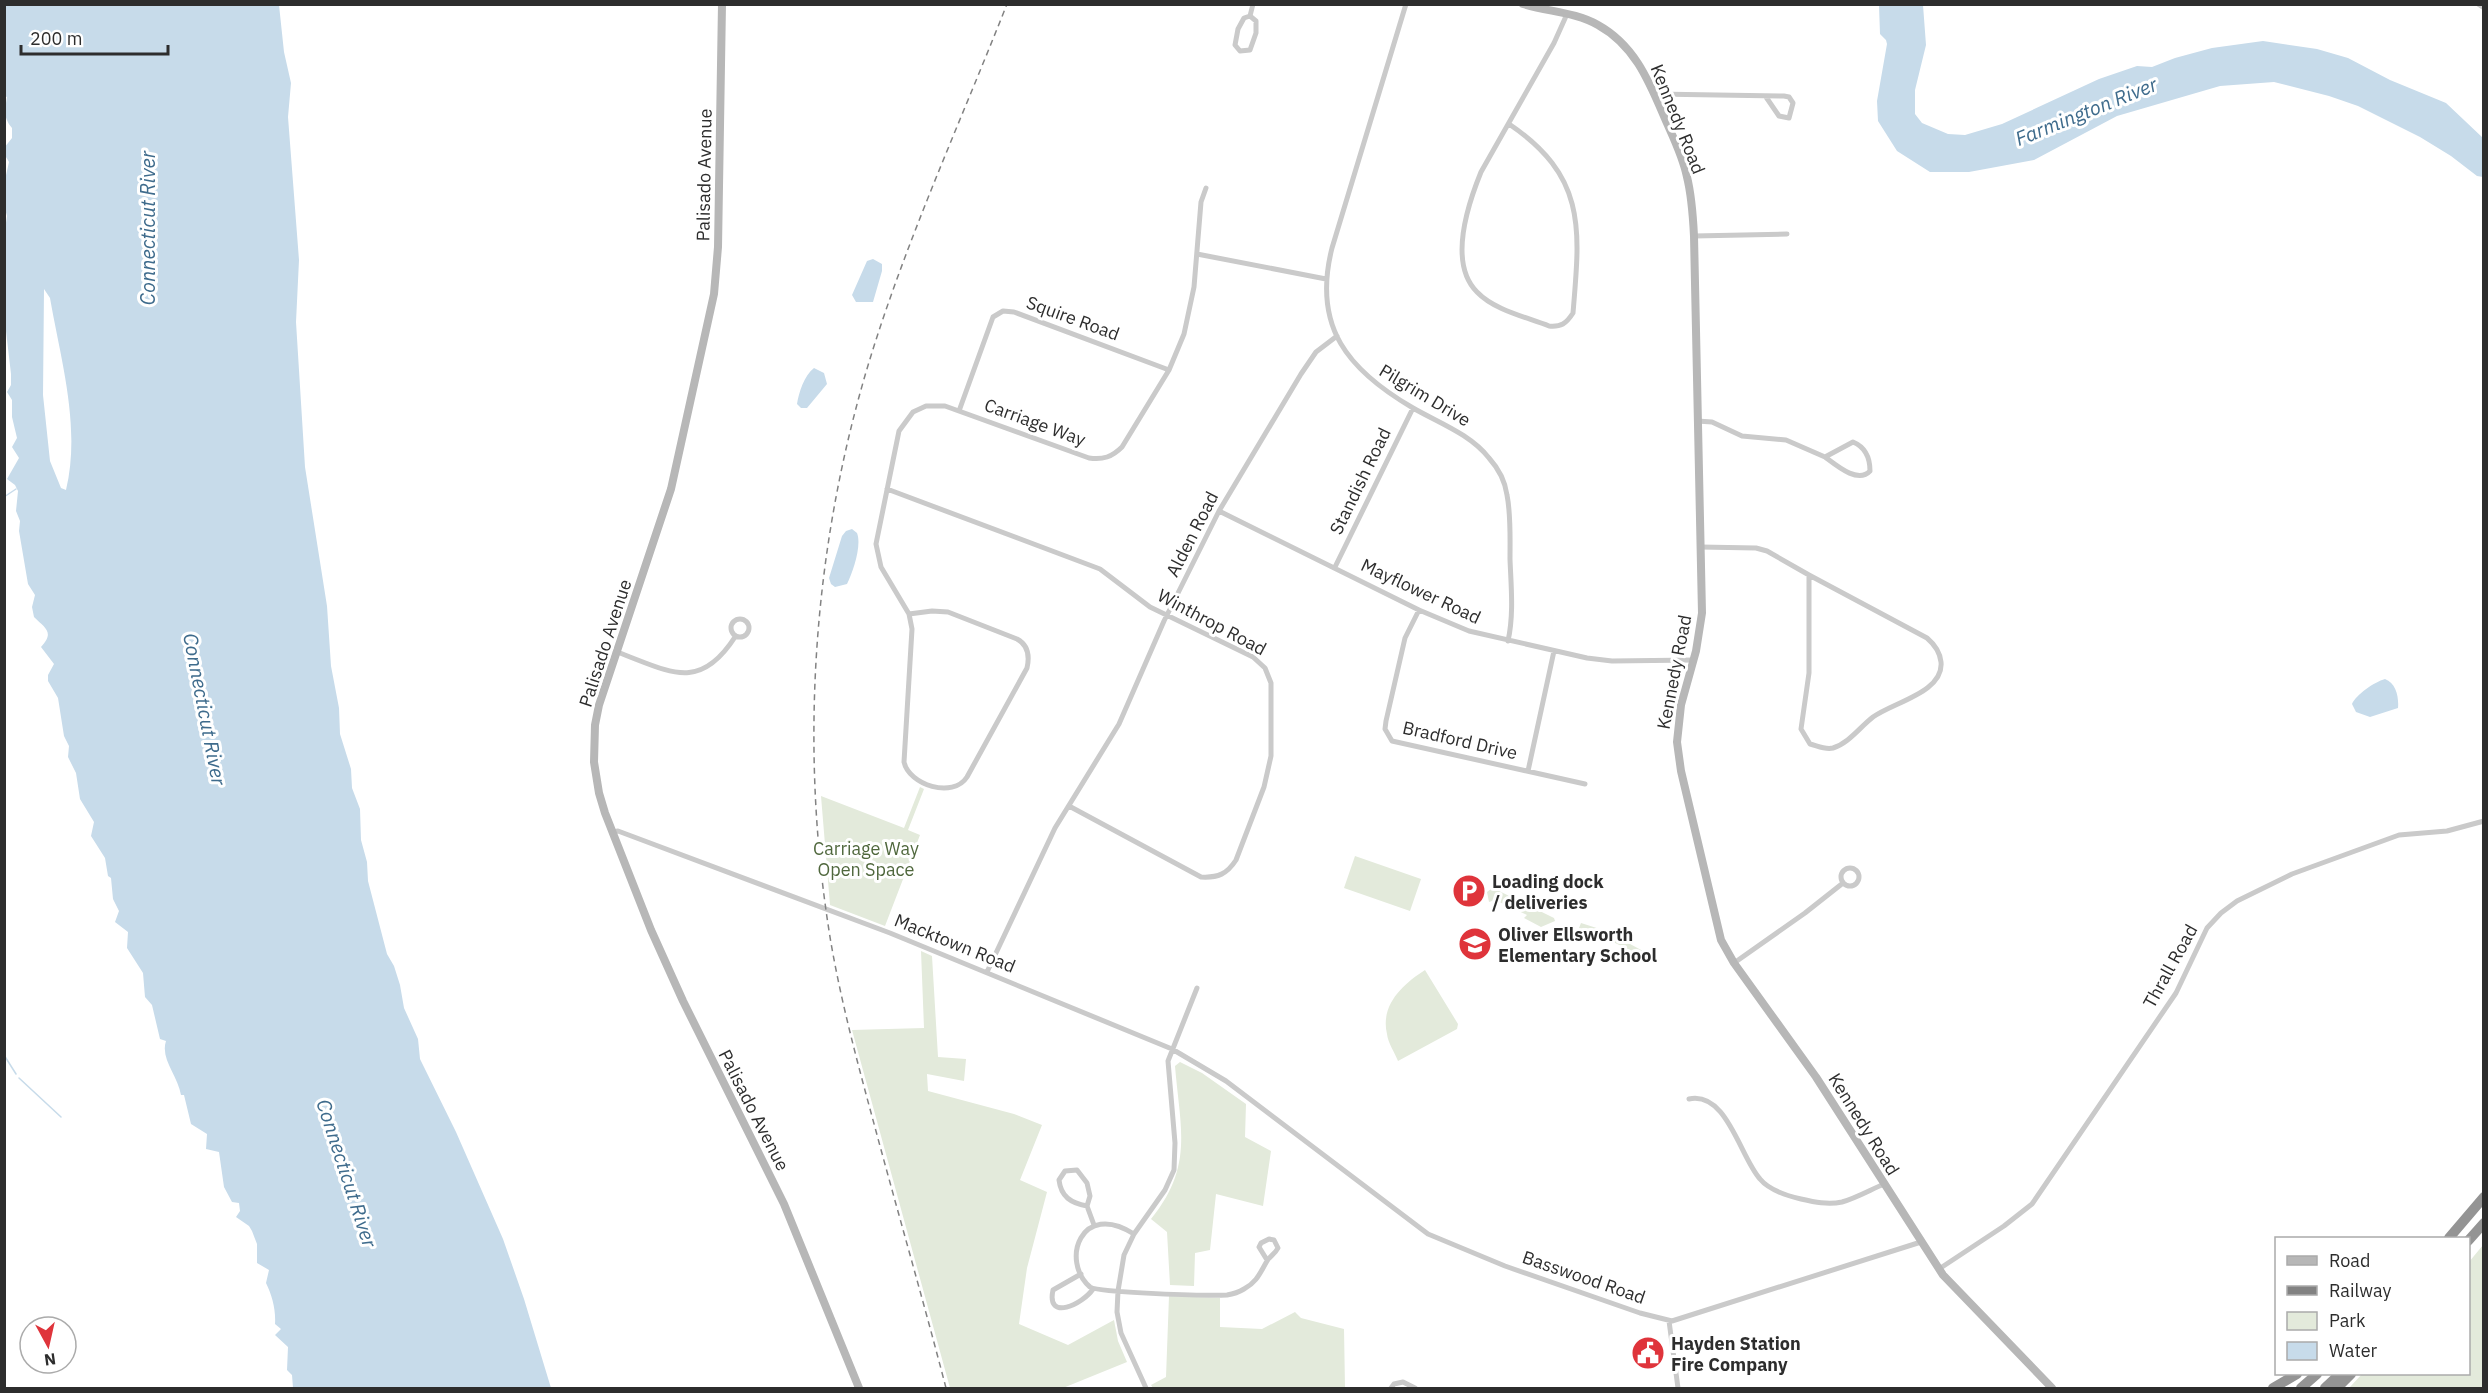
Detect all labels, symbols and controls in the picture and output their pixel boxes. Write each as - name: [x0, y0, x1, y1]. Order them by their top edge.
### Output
- scale bar: [21, 18, 168, 56]
- text: 200 m: [30, 27, 82, 50]
- street label: Kennedy Road: [1646, 61, 1710, 177]
- water label: Farmington River: [2011, 70, 2162, 152]
- street label: Palisado Avenue: [691, 108, 717, 242]
- water label: Connecticut River: [134, 150, 161, 305]
- street label: Squire Road: [1023, 290, 1123, 346]
- street label: Pilgrim Drive: [1375, 359, 1475, 431]
- street label: Carriage Way: [981, 393, 1089, 451]
- street label: Standish Road: [1324, 424, 1396, 538]
- street label: Alden Road: [1161, 488, 1223, 580]
- street label: Mayflower Road: [1357, 553, 1485, 629]
- street label: Palisado Avenue: [574, 576, 637, 710]
- street label: Winthrop Road: [1154, 584, 1270, 660]
- street label: Kennedy Road: [1652, 613, 1696, 731]
- water label: Connecticut River: [177, 631, 233, 788]
- street label: Bradford Drive: [1400, 716, 1520, 764]
- park label: Carriage Way Open Space: [813, 837, 919, 881]
- place label: Loading dock / deliveries: [1492, 870, 1604, 914]
- parking icon: Loading dock / deliveries: [1451, 873, 1487, 909]
- street label: Macktown Road: [891, 908, 1019, 978]
- street label: Thrall Road: [2138, 920, 2202, 1012]
- place label: Oliver Ellsworth Elementary School: [1498, 923, 1657, 967]
- school or university icon: Oliver Ellsworth Elementary School: [1457, 926, 1493, 962]
- street label: Palisado Avenue: [714, 1046, 794, 1175]
- street label: Kennedy Road: [1823, 1069, 1905, 1179]
- water label: Connecticut River: [310, 1095, 384, 1251]
- legend: [2275, 1237, 2470, 1375]
- street label: Basswood Road: [1519, 1245, 1649, 1309]
- text: Road: [2329, 1249, 2370, 1272]
- text: Railway: [2329, 1279, 2391, 1302]
- text: Park: [2329, 1309, 2366, 1332]
- north arrow: [18, 1315, 78, 1375]
- place label: Hayden Station Fire Company: [1671, 1332, 1801, 1376]
- public building icon: Hayden Station Fire Company: [1630, 1335, 1666, 1371]
- text: Water: [2329, 1339, 2378, 1362]
- text: N: [43, 1349, 57, 1371]

